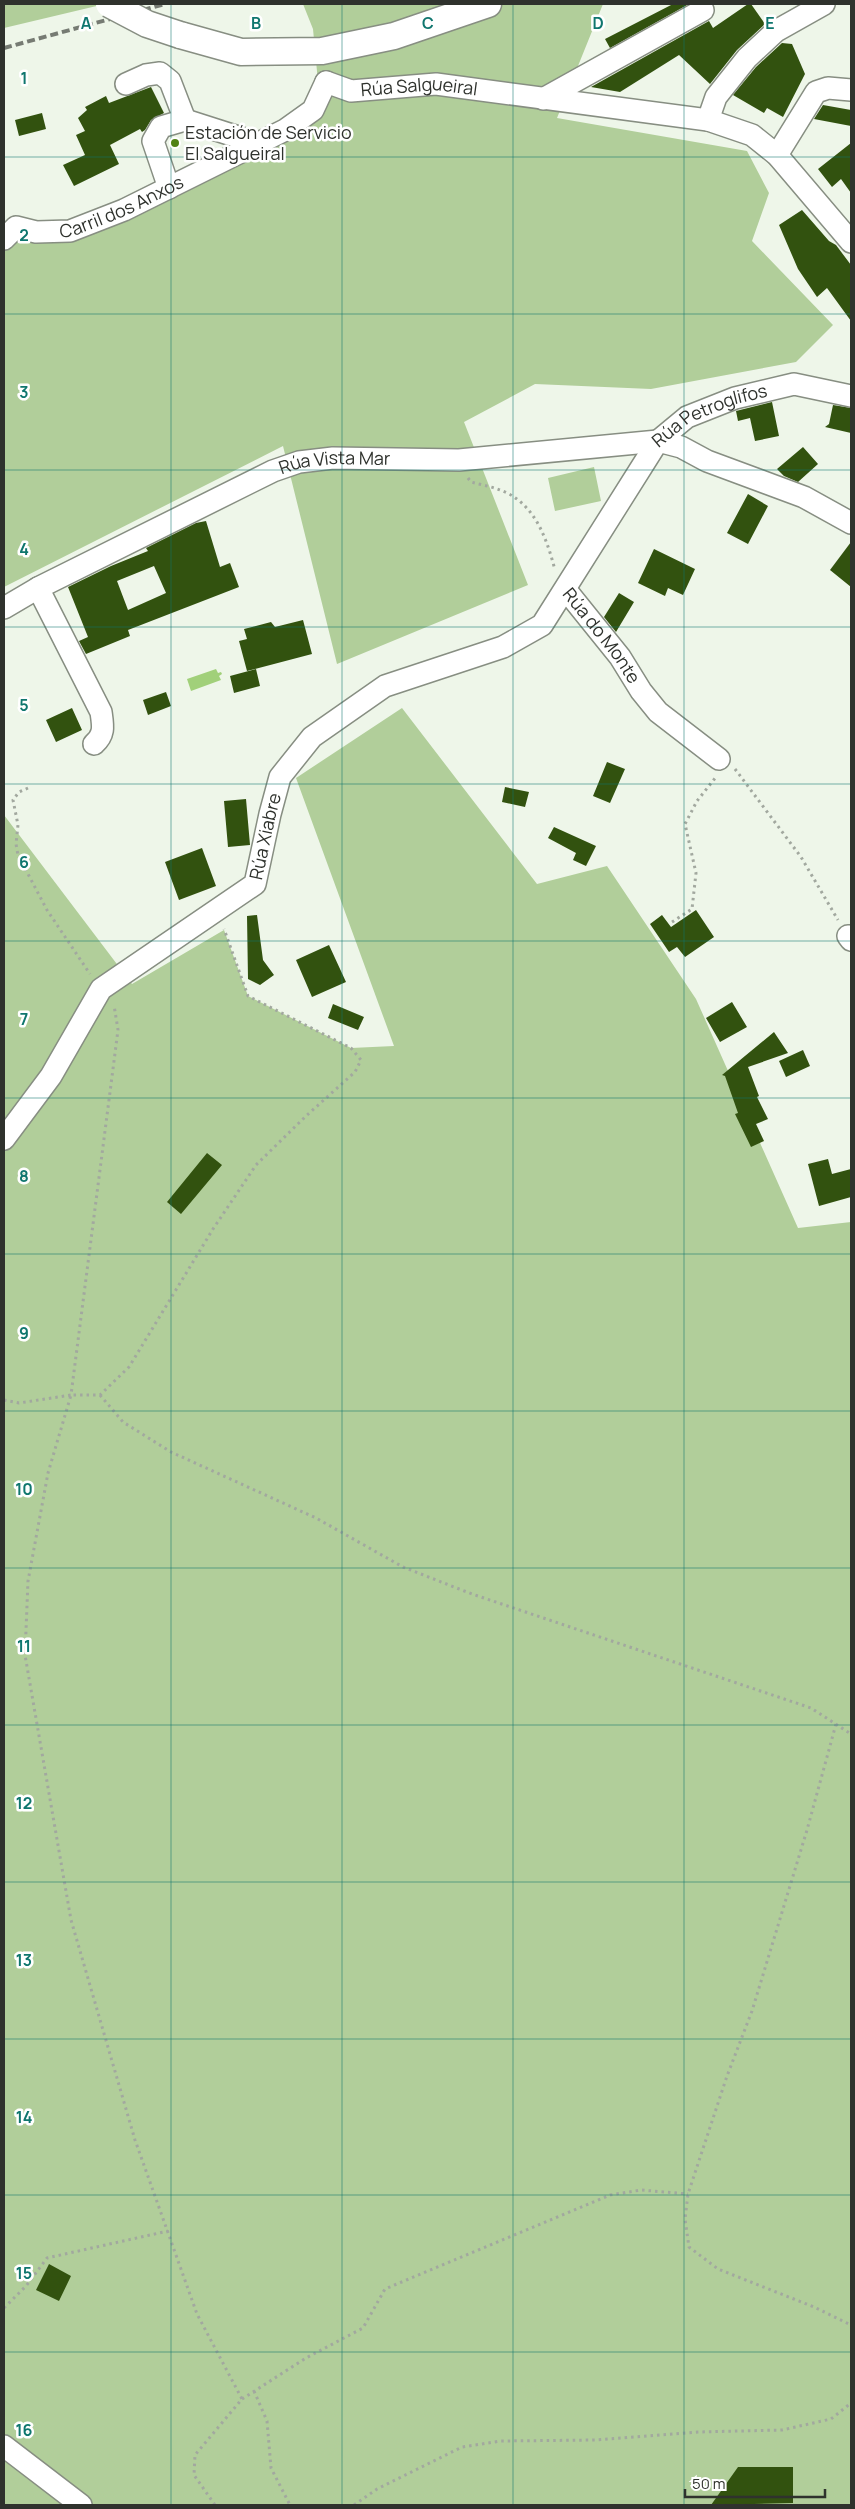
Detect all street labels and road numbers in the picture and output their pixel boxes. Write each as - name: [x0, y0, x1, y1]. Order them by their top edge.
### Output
- street label: Rúa Salgueiral: [360, 71, 479, 101]
- street label: Carril dos Anxos: [59, 169, 187, 242]
- street label: Rúa Petroglifos: [646, 378, 769, 452]
- street label: Rúa Vista Mar: [275, 445, 391, 479]
- street label: Rúa do Monte: [558, 582, 646, 688]
- street label: Rúa Xiabre: [243, 790, 286, 882]

